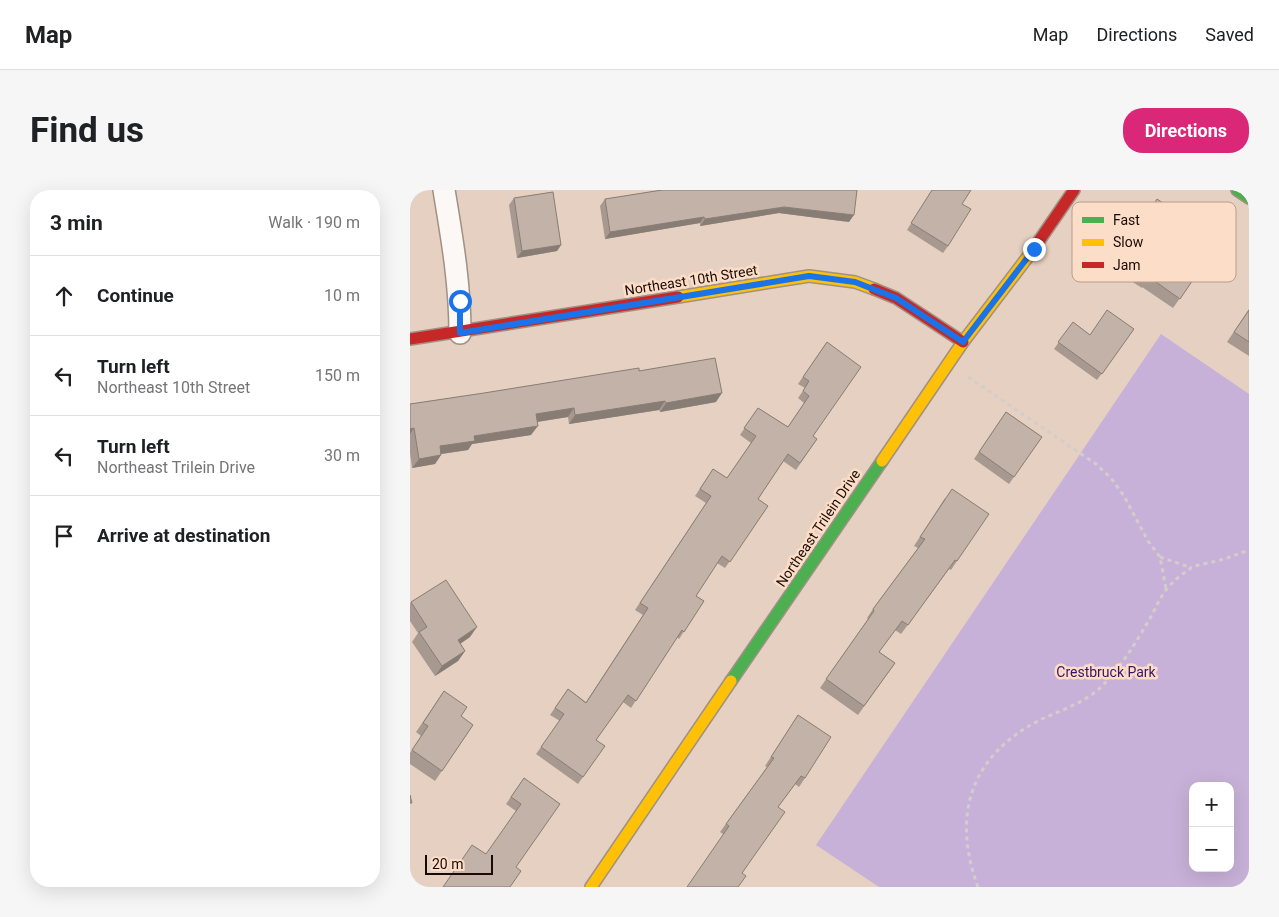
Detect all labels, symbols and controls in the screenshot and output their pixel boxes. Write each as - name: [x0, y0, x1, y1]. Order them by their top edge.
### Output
- text: Map: [25, 21, 72, 49]
- text: Map: [1033, 24, 1068, 45]
- text: Directions: [1096, 24, 1177, 45]
- text: Saved: [1205, 24, 1254, 45]
- button: Directions: [1123, 108, 1249, 153]
- text: Find us: [30, 110, 144, 151]
- legend: [1072, 202, 1236, 282]
- text: 3 min: [50, 211, 103, 235]
- text: Fast: [1113, 212, 1140, 228]
- text: Walk · 190 m: [268, 213, 360, 232]
- text: Slow: [1113, 234, 1144, 250]
- route end: [1023, 238, 1046, 261]
- text: Jam: [1113, 257, 1141, 273]
- street label: Northeast 10th Street: [624, 262, 759, 298]
- icon: ahead: [50, 282, 78, 310]
- text: Continue: [97, 284, 174, 307]
- text: 10 m: [324, 286, 360, 305]
- route start: [449, 290, 472, 313]
- text: Turn left: [97, 355, 170, 378]
- icon: left: [50, 362, 78, 390]
- text: 150 m: [315, 366, 360, 385]
- text: Northeast 10th Street: [97, 378, 250, 397]
- text: Turn left: [97, 435, 170, 458]
- icon: left: [50, 442, 78, 470]
- text: 30 m: [324, 446, 360, 465]
- text: Northeast Trilein Drive: [97, 458, 255, 477]
- street label: Northeast Trilein Drive: [773, 466, 863, 590]
- icon: arrive: [50, 522, 78, 550]
- text: Arrive at destination: [97, 524, 270, 547]
- park label: Crestbruck Park: [1056, 664, 1157, 680]
- map controls: [1189, 782, 1234, 872]
- button: +: [1189, 782, 1234, 827]
- button: −: [1189, 827, 1234, 872]
- scale bar: [425, 852, 492, 875]
- text: 20 m: [432, 856, 464, 872]

